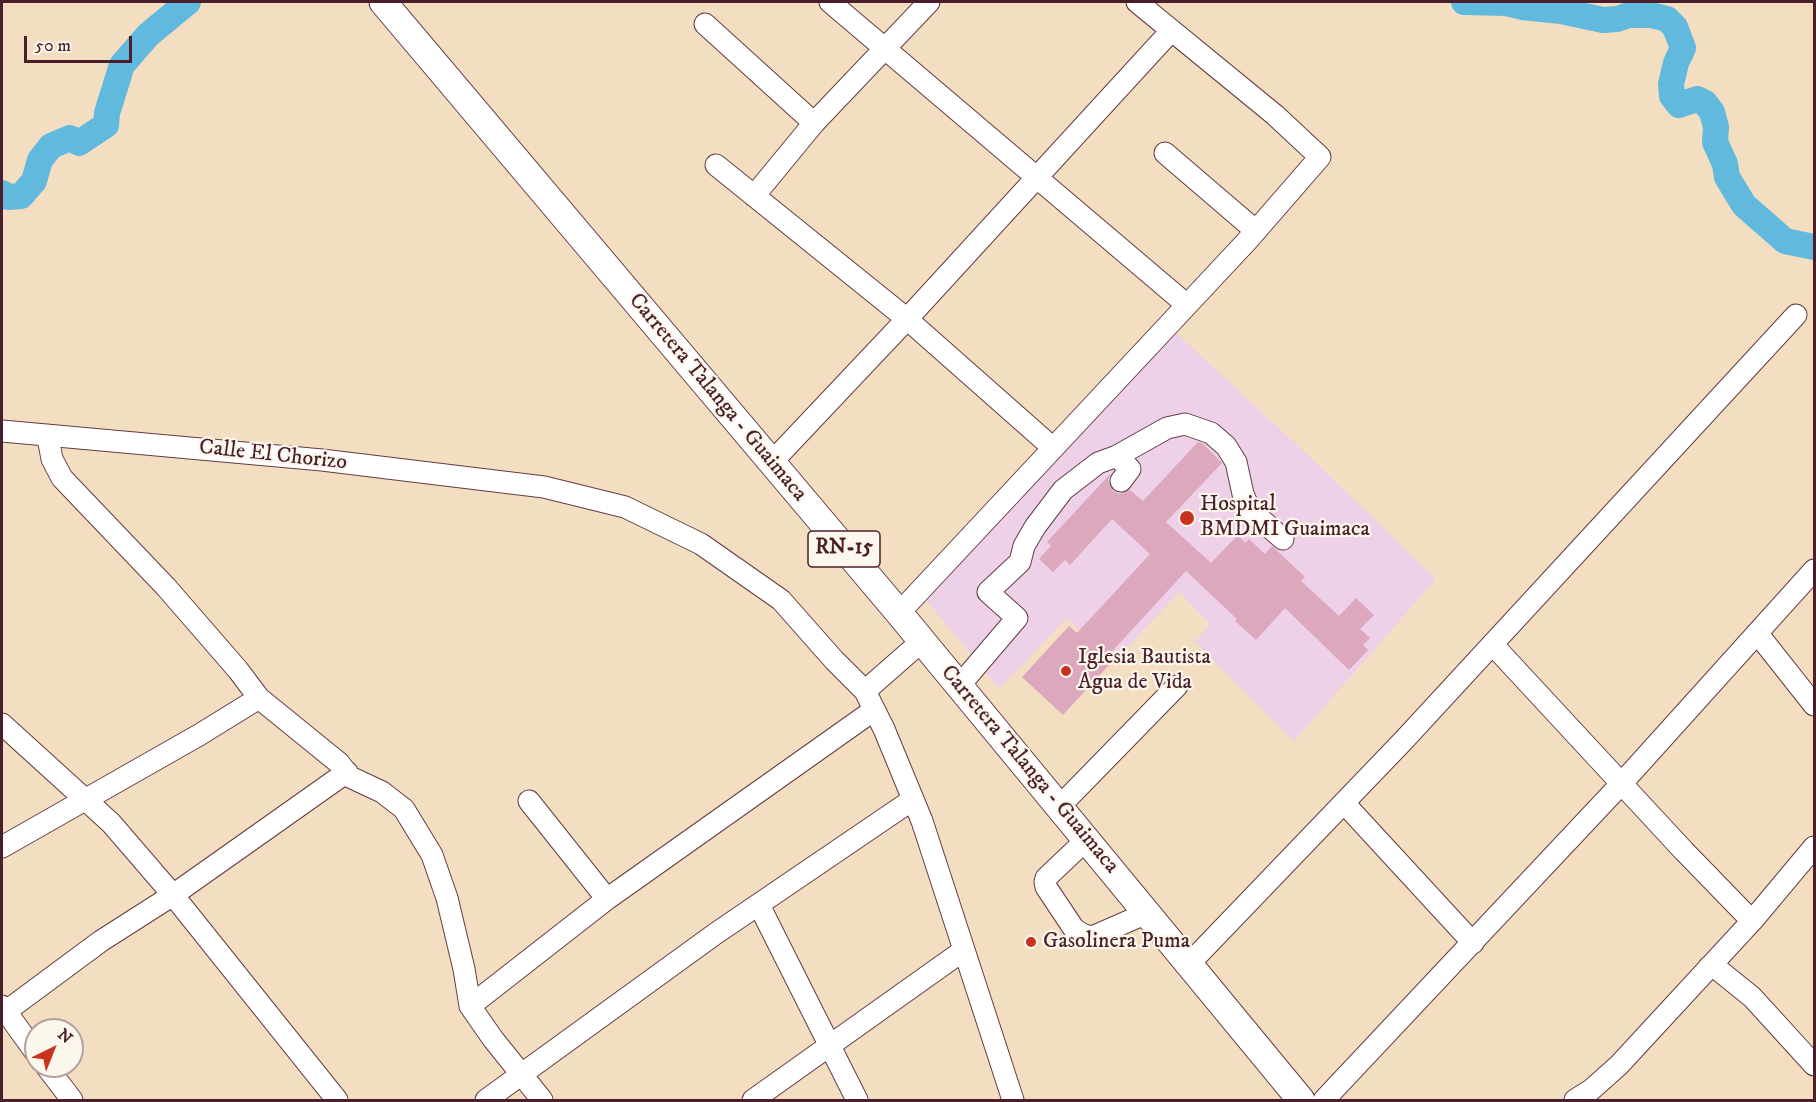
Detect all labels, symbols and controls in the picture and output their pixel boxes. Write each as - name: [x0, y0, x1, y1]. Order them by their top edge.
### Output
- scale bar: [27, 24, 135, 62]
- text: 50 m: [35, 35, 71, 57]
- street label: Carretera Talanga - Guaimaca: [622, 289, 812, 507]
- street label: Calle El Chorizo: [198, 435, 348, 477]
- place label: Hospital BMDMI Guaimaca: [1200, 492, 1370, 544]
- marker: Hospital BMDMI Guaimaca: [1178, 509, 1196, 527]
- road number: RN-15: [808, 531, 880, 567]
- place label: Iglesia Bautista Agua de Vida: [1078, 645, 1211, 696]
- street label: Carretera Talanga - Guaimaca: [934, 661, 1124, 879]
- marker: Iglesia Bautista Agua de Vida: [1059, 664, 1073, 678]
- place label: Gasolinera Puma: [1043, 929, 1190, 955]
- marker: Gasolinera Puma: [1024, 935, 1038, 949]
- north arrow: [24, 1018, 84, 1078]
- text: N: [53, 1024, 77, 1048]

